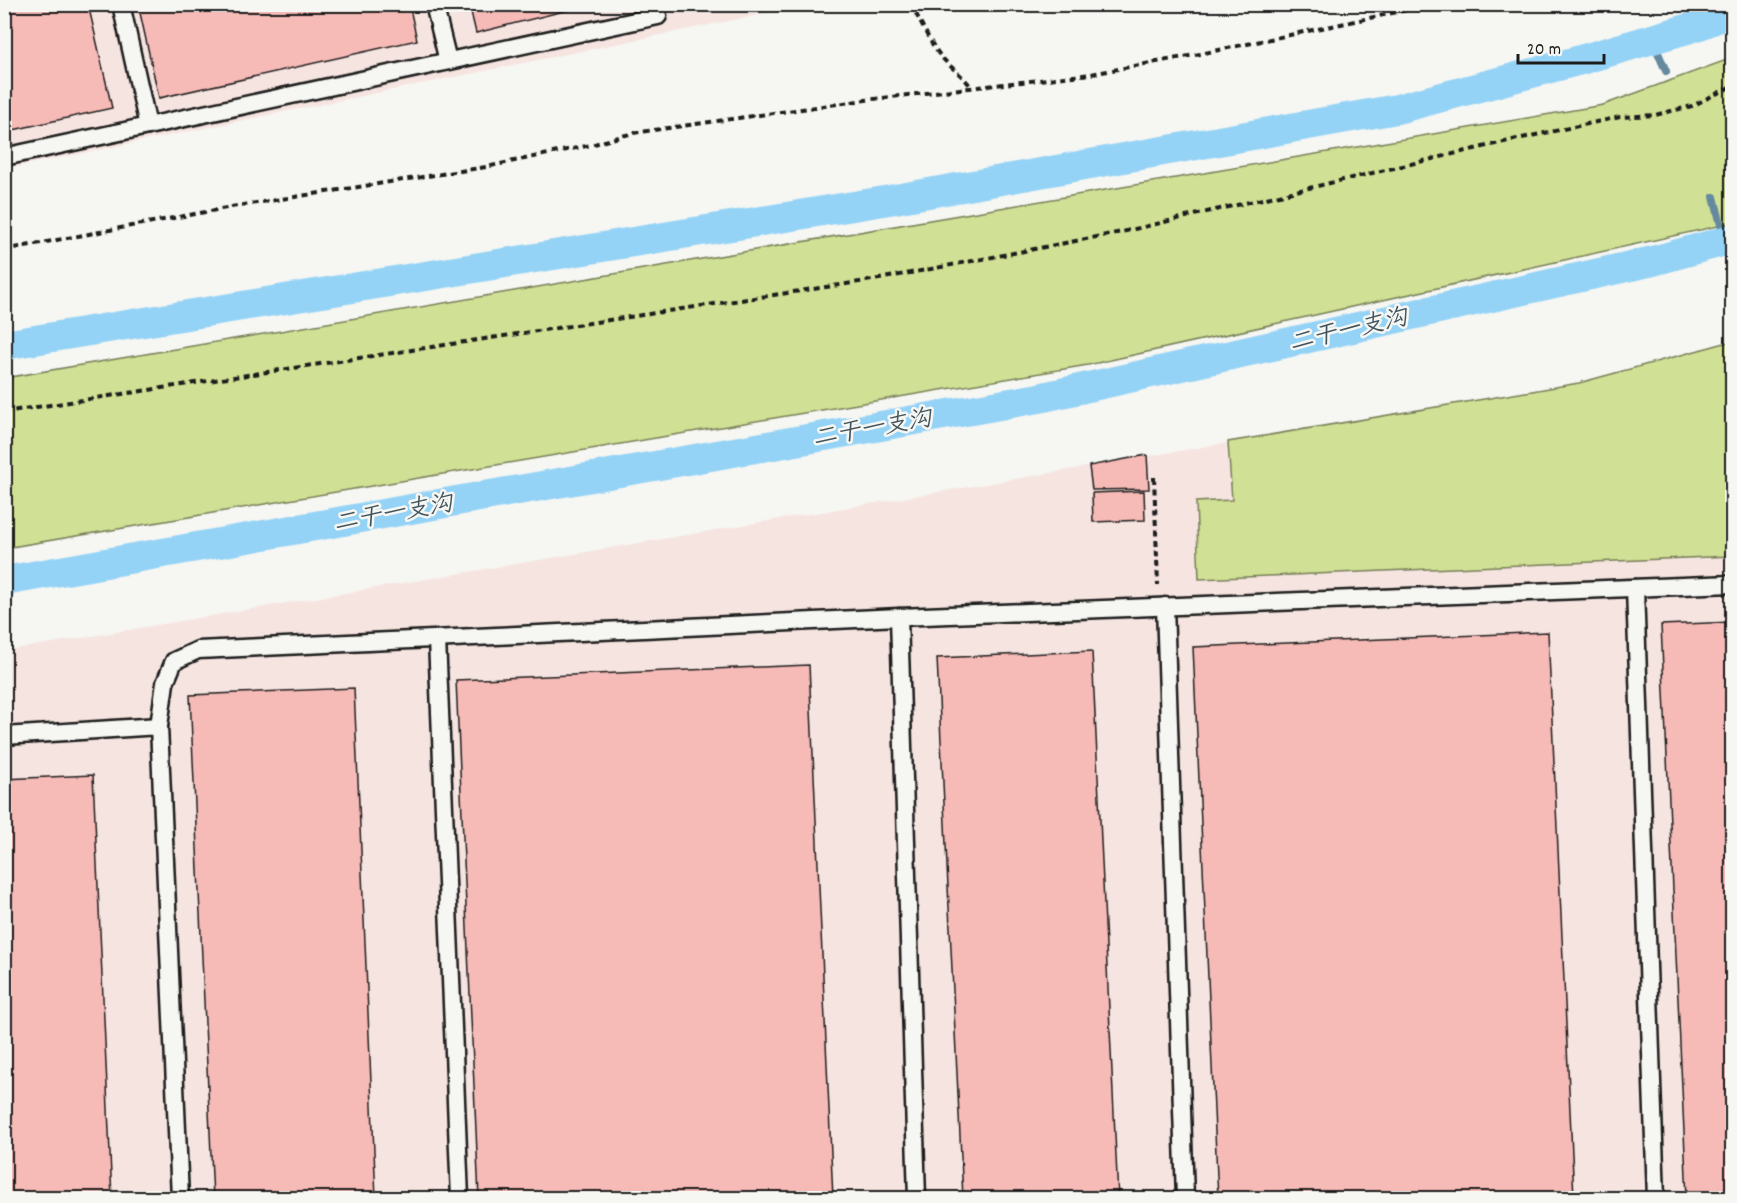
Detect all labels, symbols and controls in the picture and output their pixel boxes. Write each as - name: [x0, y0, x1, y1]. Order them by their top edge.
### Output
- scale bar: [1518, 27, 1604, 65]
- text: 20 m: [1527, 38, 1561, 63]
- water label: 二干一支沟: [1286, 301, 1413, 362]
- water label: 二干一支沟: [810, 402, 937, 457]
- water label: 二干一支沟: [331, 487, 458, 542]

